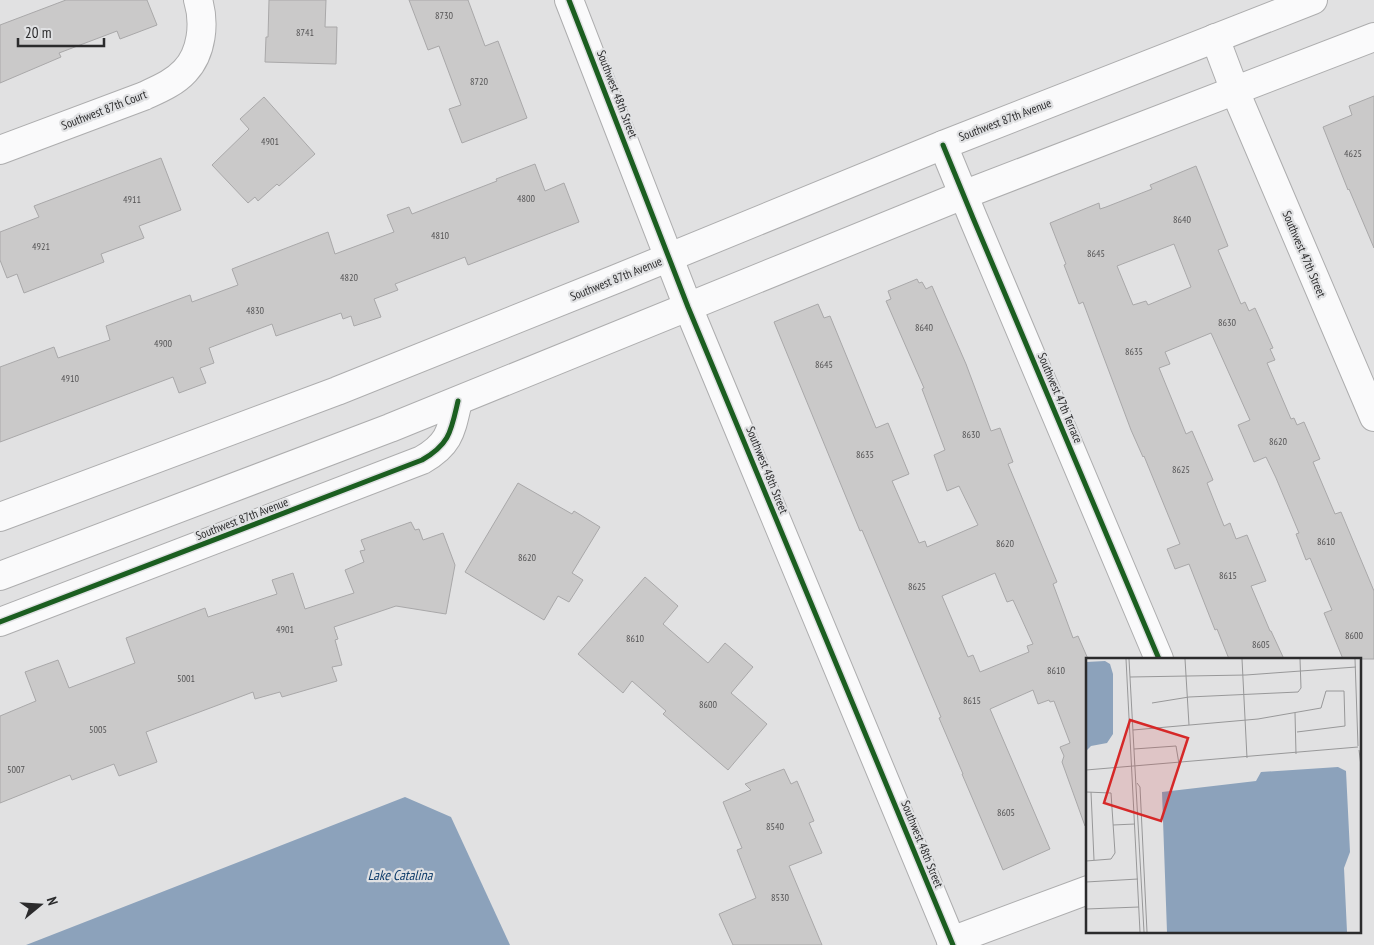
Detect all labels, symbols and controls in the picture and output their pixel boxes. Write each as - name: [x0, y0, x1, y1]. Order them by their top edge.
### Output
- house number: 8730: [435, 9, 454, 22]
- scale bar: [18, 15, 104, 47]
- text: 20 m: [25, 23, 51, 42]
- house number: 8741: [296, 26, 314, 39]
- street label: Southwest 48th Street: [594, 48, 641, 140]
- house number: 8720: [470, 75, 489, 88]
- street label: Southwest 87th Court: [59, 86, 149, 133]
- street label: Southwest 87th Avenue: [956, 95, 1053, 144]
- house number: 4901: [261, 135, 279, 148]
- house number: 4625: [1344, 147, 1362, 160]
- house number: 4800: [517, 192, 536, 205]
- house number: 4911: [123, 193, 141, 206]
- street label: Southwest 47th Street: [1279, 208, 1330, 300]
- house number: 8640: [1173, 213, 1192, 226]
- house number: 4810: [431, 229, 450, 242]
- house number: 4921: [32, 240, 50, 253]
- house number: 8645: [1087, 247, 1105, 260]
- street label: Southwest 87th Avenue: [568, 253, 664, 304]
- house number: 4820: [340, 271, 359, 284]
- house number: 4830: [246, 304, 265, 317]
- house number: 8630: [1218, 316, 1237, 329]
- house number: 8640: [915, 321, 934, 334]
- house number: 4900: [154, 337, 173, 350]
- house number: 8635: [1125, 345, 1143, 358]
- street label: Southwest 47th Terrace: [1035, 350, 1086, 445]
- house number: 8645: [815, 358, 833, 371]
- house number: 4910: [61, 372, 80, 385]
- street label: Southwest 48th Street: [743, 424, 792, 516]
- house number: 8630: [962, 428, 981, 441]
- house number: 8620: [1269, 435, 1288, 448]
- house number: 8635: [856, 448, 874, 461]
- house number: 8625: [1172, 463, 1190, 476]
- street label: Southwest 87th Avenue: [193, 494, 290, 543]
- house number: 8610: [1317, 535, 1336, 548]
- house number: 8620: [996, 537, 1015, 550]
- house number: 8620: [518, 551, 537, 564]
- house number: 8615: [1219, 569, 1237, 582]
- house number: 8625: [908, 580, 926, 593]
- house number: 4901: [276, 623, 294, 636]
- house number: 8600: [1345, 629, 1364, 642]
- house number: 8610: [626, 632, 645, 645]
- house number: 8605: [1252, 638, 1270, 651]
- inset map: [1086, 658, 1362, 932]
- house number: 8610: [1047, 664, 1066, 677]
- house number: 5001: [177, 672, 195, 685]
- house number: 8615: [963, 694, 981, 707]
- house number: 8600: [699, 698, 718, 711]
- house number: 5005: [89, 723, 107, 736]
- house number: 5007: [7, 763, 25, 776]
- street label: Southwest 48th Street: [898, 798, 947, 890]
- house number: 8605: [997, 806, 1015, 819]
- house number: 8540: [766, 820, 785, 833]
- water label: Lake Catalina: [368, 866, 434, 884]
- north arrow: [15, 880, 65, 930]
- house number: 8530: [771, 891, 790, 904]
- text: N: [43, 895, 62, 907]

